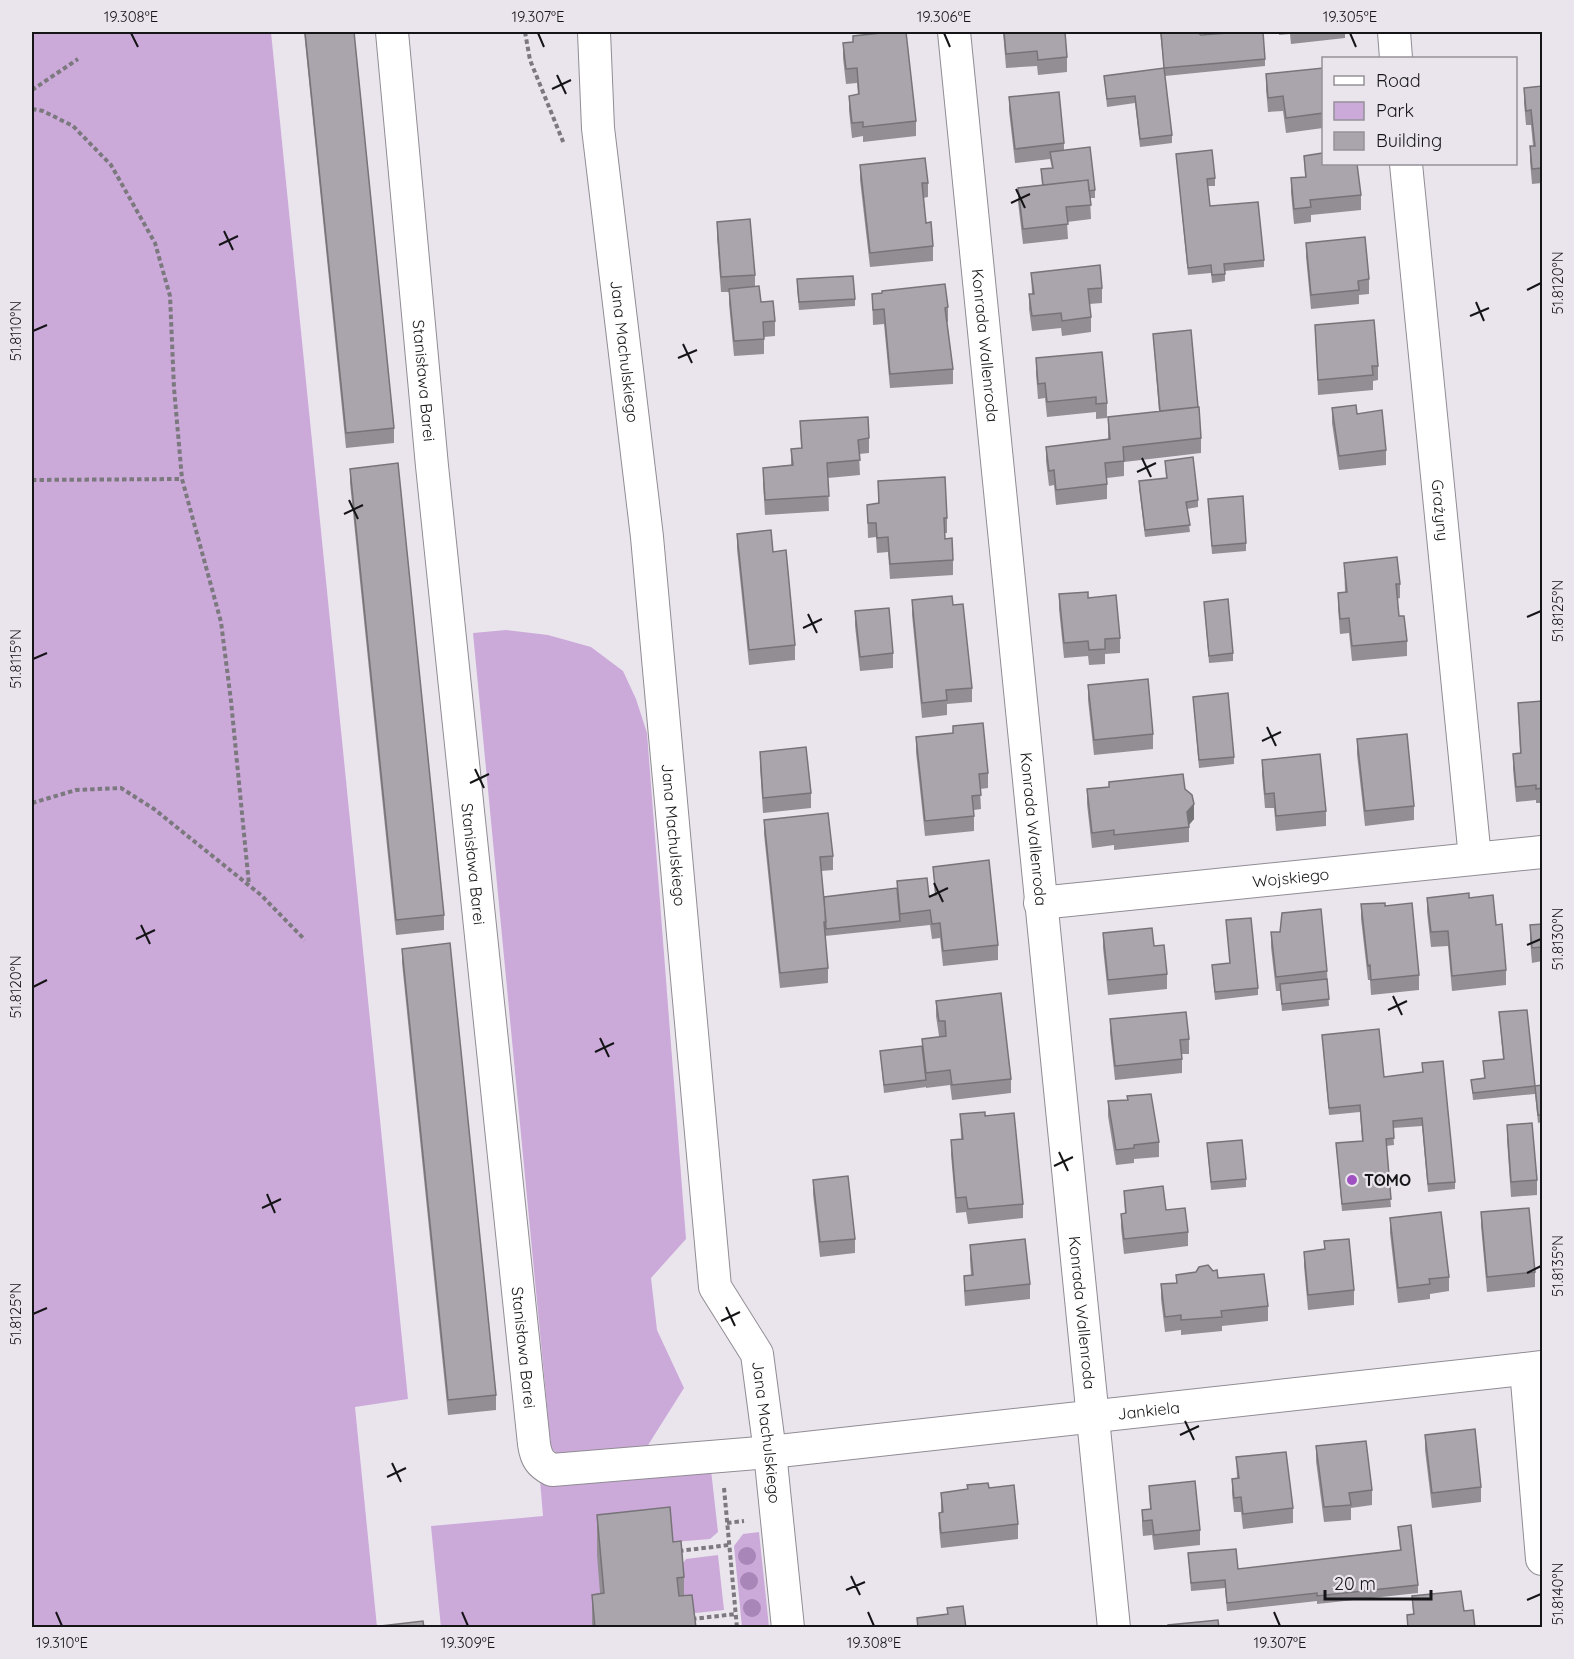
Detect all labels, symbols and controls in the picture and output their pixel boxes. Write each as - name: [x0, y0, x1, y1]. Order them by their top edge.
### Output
- text: 19.308°E: [104, 7, 158, 26]
- text: 19.307°E: [511, 7, 565, 26]
- text: 19.306°E: [917, 7, 971, 26]
- text: 19.305°E: [1323, 7, 1377, 26]
- legend: [1322, 57, 1517, 165]
- text: Road: [1376, 69, 1421, 92]
- text: Park: [1376, 99, 1414, 122]
- text: Building: [1376, 129, 1442, 152]
- text: 51.8120°N: [1548, 251, 1567, 315]
- street label: Konrada Wallenroda: [968, 268, 1003, 423]
- street label: Jana Machulskiego: [606, 279, 643, 424]
- text: 51.8110°N: [6, 301, 25, 361]
- street label: Stanisława Barei: [409, 319, 440, 442]
- street label: Grażyny: [1427, 479, 1453, 542]
- text: 51.8125°N: [1548, 580, 1567, 642]
- text: 51.8115°N: [6, 629, 25, 689]
- street label: Konrada Wallenroda: [1016, 751, 1052, 907]
- street label: Jana Machulskiego: [658, 763, 690, 907]
- street label: Stanisława Barei: [457, 802, 490, 926]
- street label: Wojskiego: [1251, 864, 1330, 891]
- text: 51.8130°N: [1548, 908, 1567, 970]
- text: 51.8120°N: [6, 955, 25, 1019]
- place label: TOMO: [1364, 1170, 1411, 1190]
- marker: TOMO: [1345, 1173, 1359, 1187]
- street label: Konrada Wallenroda: [1065, 1235, 1100, 1390]
- text: 51.8135°N: [1548, 1235, 1567, 1297]
- text: 51.8125°N: [6, 1283, 25, 1345]
- street label: Stanisława Barei: [508, 1286, 540, 1409]
- street label: Jana Machulskiego: [748, 1360, 785, 1504]
- street label: Jankiela: [1116, 1397, 1181, 1424]
- scale bar: [1325, 1563, 1432, 1601]
- text: 51.8140°N: [1548, 1563, 1567, 1625]
- text: 20 m: [1334, 1572, 1376, 1595]
- text: 19.310°E: [36, 1633, 88, 1652]
- text: 19.309°E: [441, 1633, 495, 1652]
- text: 19.308°E: [847, 1633, 901, 1652]
- text: 19.307°E: [1253, 1633, 1307, 1652]

